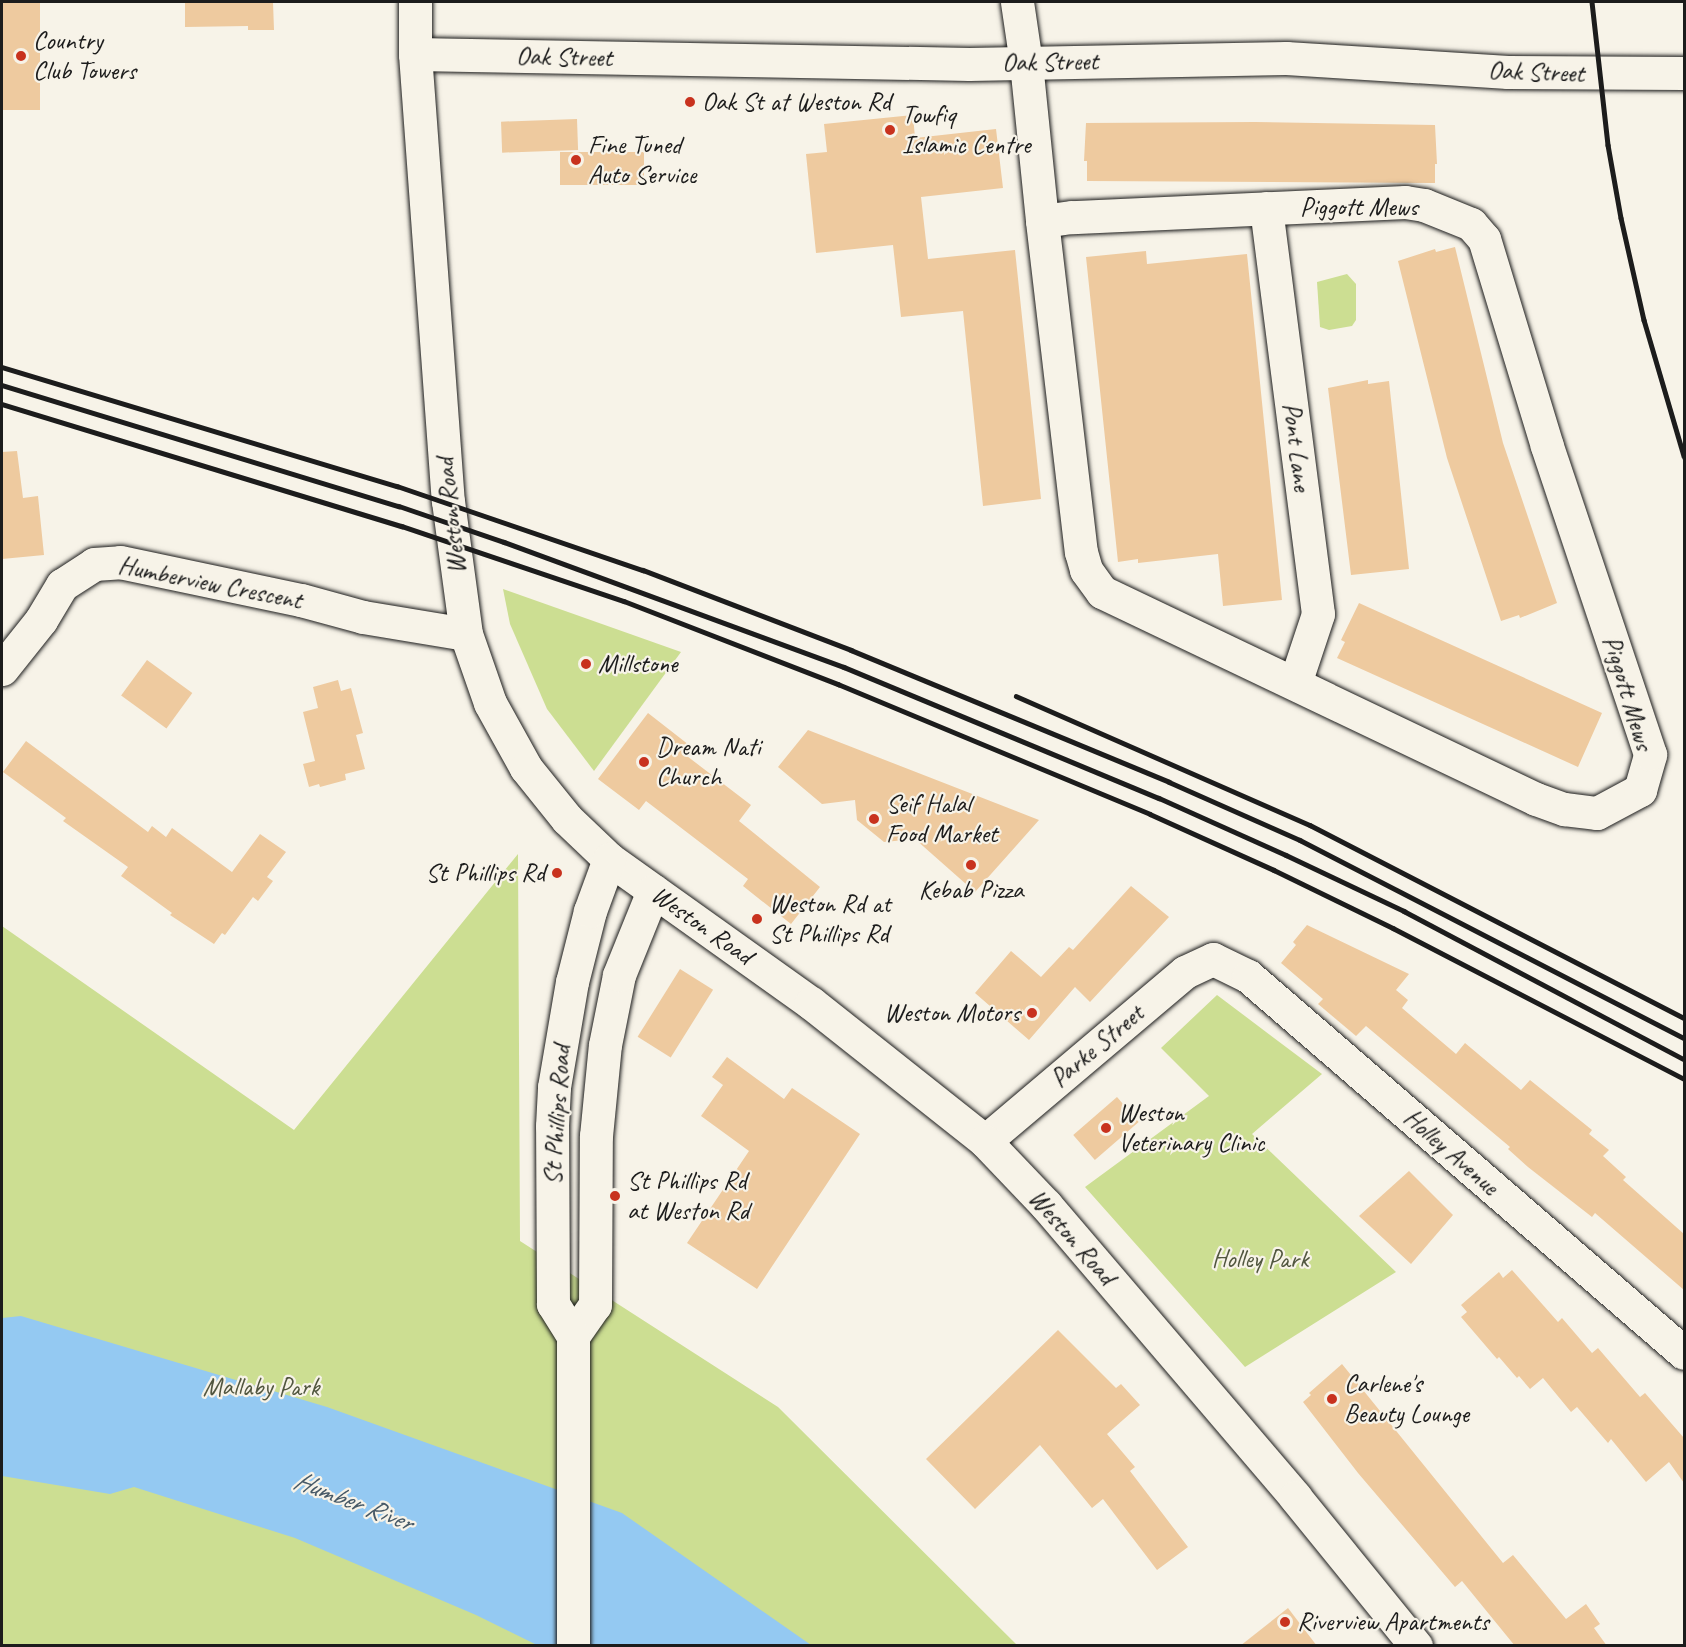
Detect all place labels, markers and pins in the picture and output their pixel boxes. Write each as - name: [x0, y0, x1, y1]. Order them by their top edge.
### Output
- place label: Country Club Towers: [33, 25, 136, 86]
- marker: Country Club Towers: [14, 49, 28, 63]
- place label: Oak St at Weston Rd: [702, 86, 892, 118]
- marker: Oak St at Weston Rd: [683, 95, 697, 109]
- place label: Towfiq Islamic Centre: [902, 99, 1031, 160]
- marker: Towfiq Islamic Centre: [883, 123, 897, 137]
- place label: Fine Tuned Auto Service: [588, 129, 696, 190]
- marker: Fine Tuned Auto Service: [569, 153, 583, 167]
- place label: Millstone: [598, 648, 677, 680]
- marker: Millstone: [579, 657, 593, 671]
- place label: Dream Nati Church: [656, 731, 762, 792]
- marker: Dream Nati Church: [637, 755, 651, 769]
- place label: Seif Halal Food Market: [886, 788, 998, 850]
- marker: Seif Halal Food Market: [867, 812, 881, 826]
- place label: St Phillips Rd: [425, 857, 545, 889]
- marker: Kebab Pizza: [964, 858, 978, 872]
- marker: St Phillips Rd: [550, 866, 564, 880]
- place label: Kebab Pizza: [919, 874, 1023, 906]
- place label: Weston Rd at St Phillips Rd: [769, 888, 891, 950]
- marker: Weston Rd at St Phillips Rd: [750, 912, 764, 926]
- place label: Weston Motors: [884, 997, 1020, 1029]
- marker: Weston Motors: [1025, 1006, 1039, 1020]
- place label: Weston Veterinary Clinic: [1118, 1097, 1265, 1158]
- marker: Weston Veterinary Clinic: [1099, 1121, 1113, 1135]
- place label: St Phillips Rd at Weston Rd: [627, 1165, 749, 1226]
- marker: St Phillips Rd at Weston Rd: [608, 1189, 622, 1203]
- place label: Carlene's Beauty Lounge: [1344, 1368, 1469, 1430]
- marker: Carlene's Beauty Lounge: [1325, 1392, 1339, 1406]
- place label: Riverview Apartments: [1297, 1606, 1489, 1638]
- marker: Riverview Apartments: [1278, 1615, 1292, 1629]

